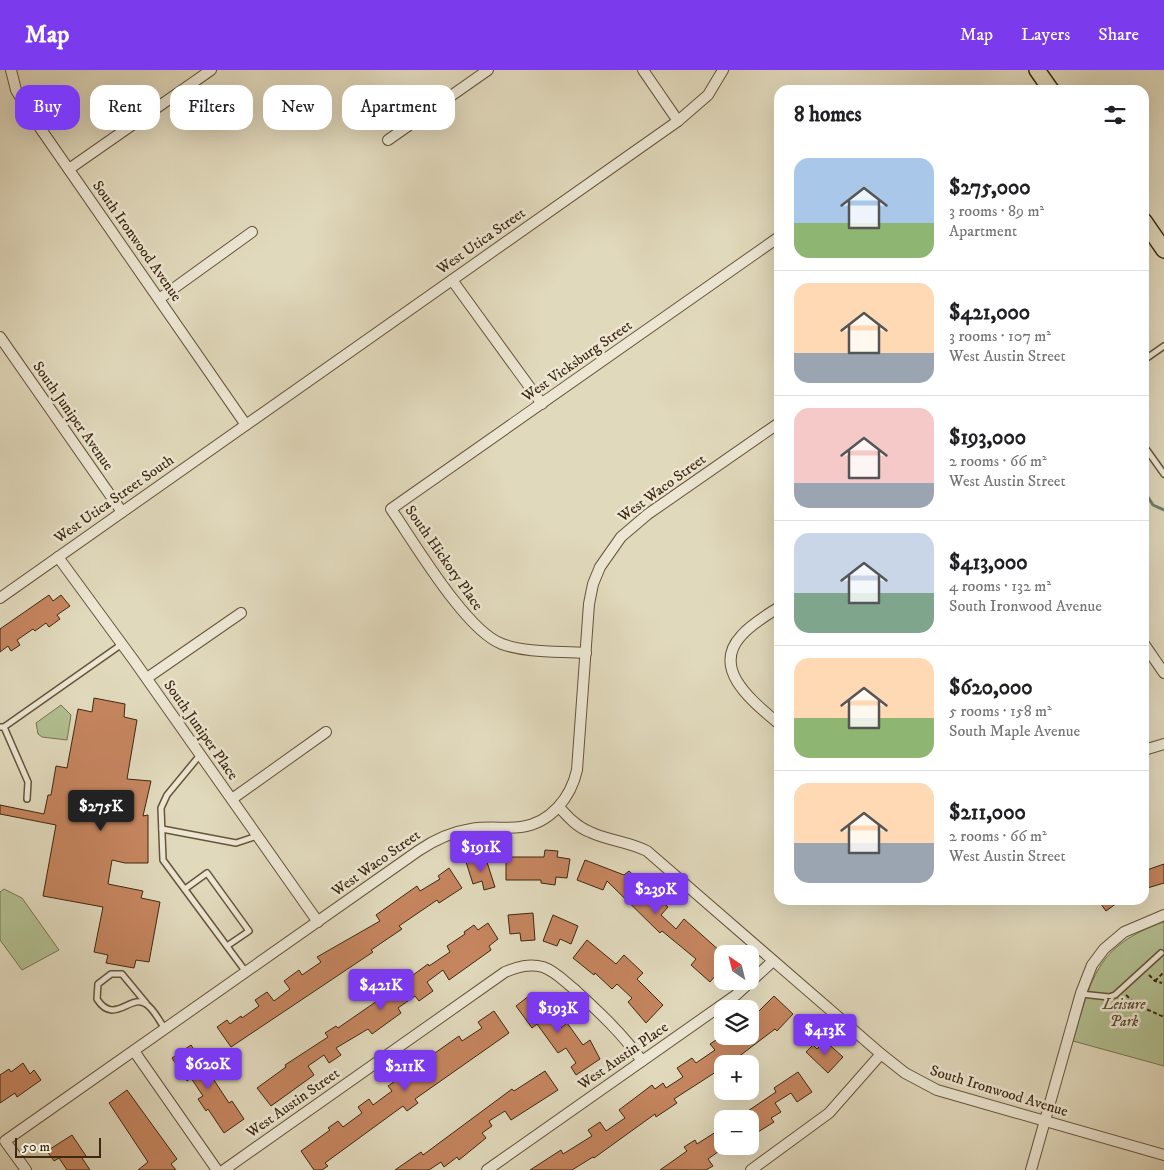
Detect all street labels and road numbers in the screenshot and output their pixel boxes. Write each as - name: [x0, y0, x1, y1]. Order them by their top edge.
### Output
- street label: South Ironwood Avenue: [88, 177, 186, 305]
- street label: West Utica Street: [432, 203, 529, 279]
- street label: West Vicksburg Street: [517, 316, 636, 407]
- street label: South Juniper Avenue: [28, 358, 118, 474]
- street label: West Utica Street South: [50, 450, 178, 548]
- street label: West Waco Street: [614, 450, 710, 527]
- street label: South Hickory Place: [401, 502, 487, 614]
- street label: South Juniper Place: [159, 676, 243, 784]
- street label: West Waco Street: [327, 825, 424, 901]
- street label: West Austin Place: [573, 1018, 672, 1095]
- street label: South Ironwood Avenue: [928, 1061, 1070, 1121]
- street label: West Austin Street: [242, 1064, 343, 1143]

